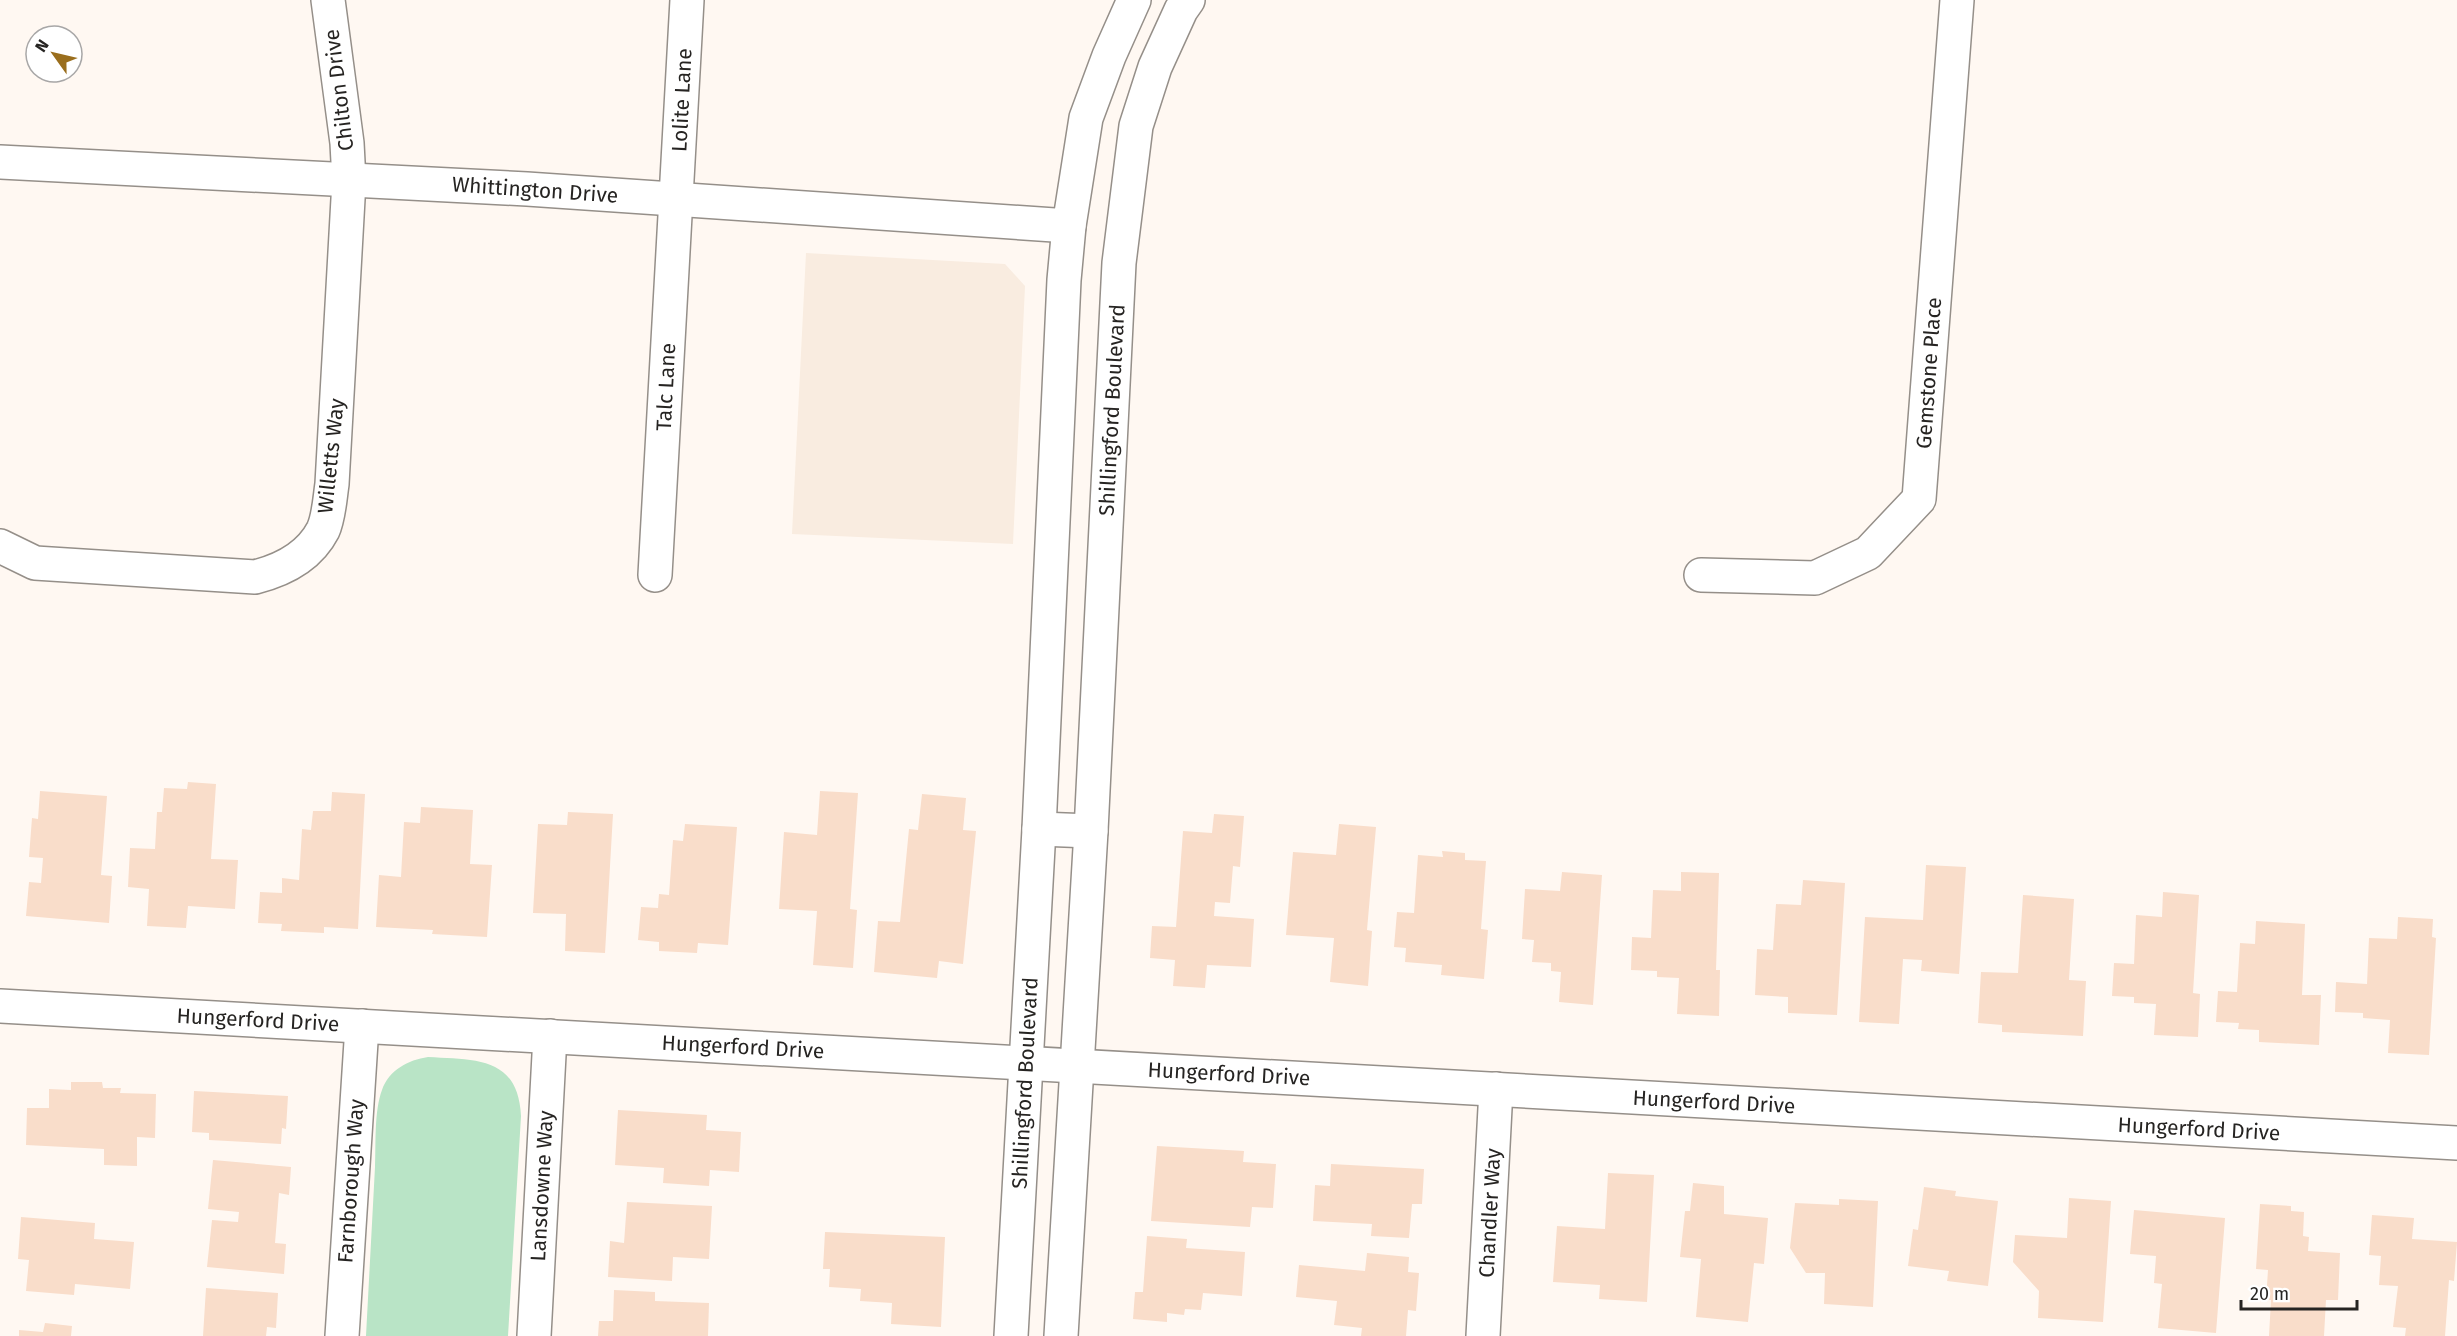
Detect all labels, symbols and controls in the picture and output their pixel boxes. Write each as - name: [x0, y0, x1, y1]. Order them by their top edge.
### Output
- north arrow: [24, 24, 84, 84]
- street label: Chilton Drive: [319, 28, 359, 152]
- text: N: [31, 36, 53, 56]
- street label: Lolite Lane: [666, 47, 698, 153]
- street label: Whittington Drive: [451, 171, 619, 209]
- street label: Gemstone Place: [1911, 296, 1947, 450]
- street label: Shillingford Boulevard: [1093, 303, 1131, 517]
- street label: Talc Lane: [651, 342, 681, 432]
- street label: Willetts Way: [312, 396, 350, 515]
- street label: Shillingford Boulevard: [1006, 976, 1044, 1190]
- street label: Hungerford Drive: [176, 1003, 340, 1037]
- street label: Hungerford Drive: [661, 1030, 825, 1064]
- street label: Hungerford Drive: [1147, 1057, 1311, 1091]
- street label: Hungerford Drive: [1632, 1085, 1796, 1119]
- street label: Farnborough Way: [332, 1097, 370, 1264]
- street label: Lansdowne Way: [525, 1109, 559, 1262]
- street label: Hungerford Drive: [2117, 1112, 2281, 1146]
- street label: Chandler Way: [1474, 1147, 1506, 1278]
- scale bar: [2241, 1273, 2356, 1311]
- text: 20 m: [2250, 1283, 2289, 1305]

